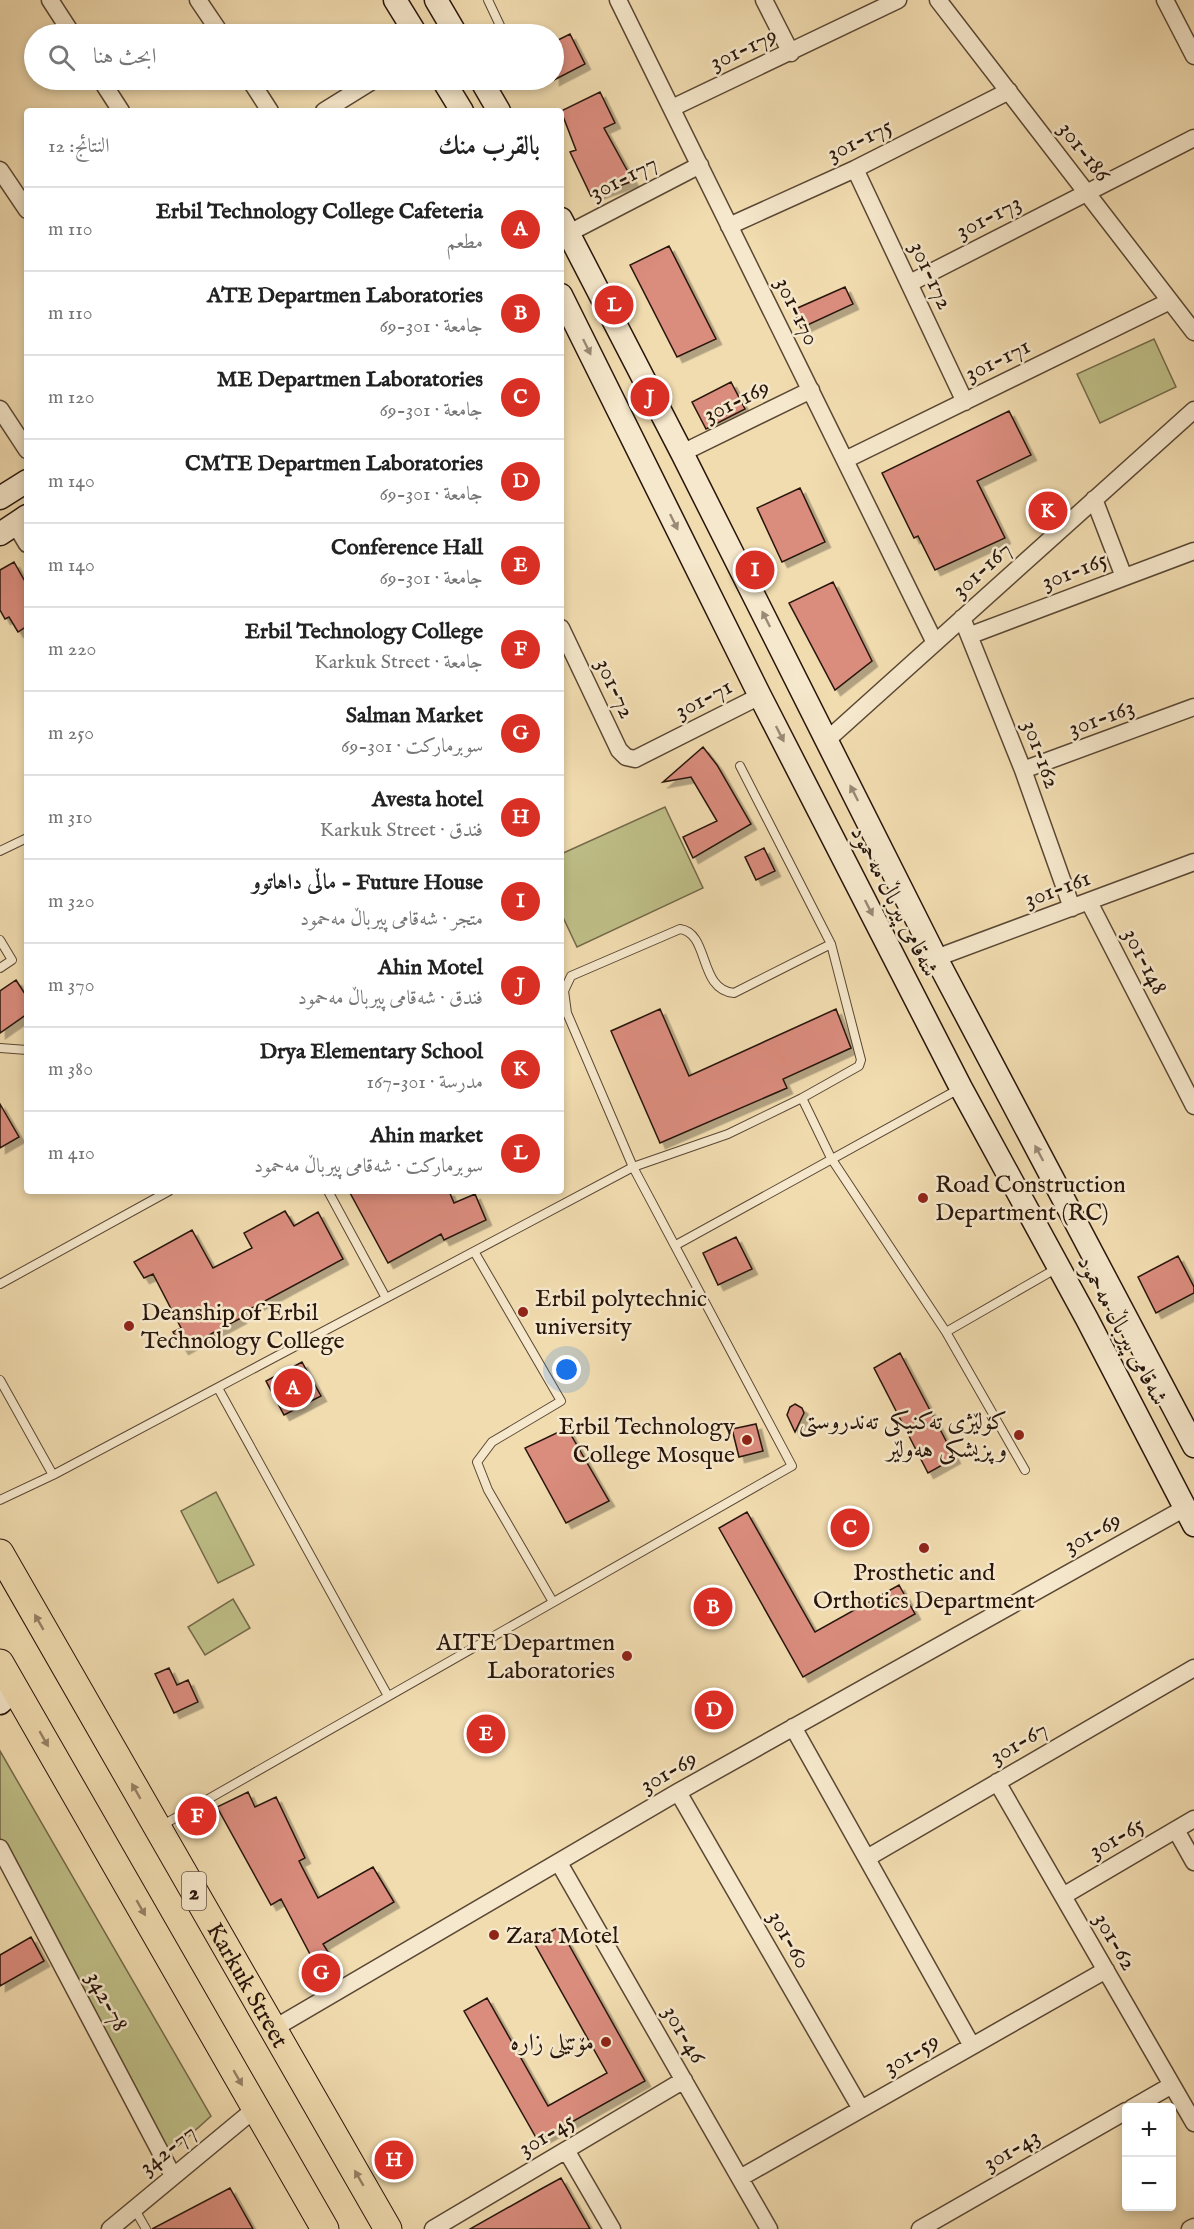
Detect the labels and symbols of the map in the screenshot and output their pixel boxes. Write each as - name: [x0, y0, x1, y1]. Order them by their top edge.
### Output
- street label: 301-179: [705, 20, 783, 78]
- street label: 301-175: [822, 111, 898, 170]
- street label: 301-186: [1050, 115, 1118, 189]
- street label: 301-177: [585, 148, 663, 209]
- street label: 301-173: [951, 188, 1027, 247]
- street label: 301-172: [901, 236, 960, 315]
- street label: 301-170: [767, 272, 827, 351]
- pin: L: [594, 282, 634, 328]
- street label: 301-171: [959, 331, 1036, 390]
- one-way arrow: [583, 339, 592, 356]
- street label: 301-169: [698, 372, 775, 431]
- pin: J: [630, 374, 670, 420]
- pin: K: [1028, 488, 1068, 534]
- one-way arrow: [669, 514, 678, 531]
- street label: 301-167: [945, 535, 1019, 605]
- street label: 301-165: [1037, 545, 1112, 598]
- pin: I: [736, 548, 774, 592]
- one-way arrow: [761, 610, 771, 627]
- street label: 301-72: [587, 653, 642, 724]
- street label: 301-71: [670, 672, 738, 727]
- street label: 301-163: [1064, 692, 1139, 745]
- street label: 301-162: [1014, 716, 1067, 793]
- one-way arrow: [775, 726, 784, 743]
- one-way arrow: [849, 784, 859, 801]
- street label: شەقامی پیرباڵ مەحمود: [842, 821, 945, 983]
- street label: 301-161: [1020, 863, 1095, 916]
- one-way arrow: [864, 899, 873, 916]
- street label: 301-148: [1115, 923, 1175, 1000]
- one-way arrow: [1034, 1144, 1044, 1161]
- place label: Road Construction Department (RC): [935, 1170, 1126, 1229]
- marker: Road Construction Department (RC): [916, 1191, 930, 1205]
- street label: شەقامی پیرباڵ مەحمود: [1069, 1250, 1174, 1411]
- place label: Erbil polytechnic university: [535, 1284, 707, 1343]
- place label: Deanship of Erbil Technology College: [141, 1298, 344, 1357]
- marker: Erbil polytechnic university: [516, 1305, 530, 1319]
- marker: Deanship of Erbil Technology College: [122, 1319, 136, 1333]
- your location: [552, 1355, 581, 1384]
- pin: A: [274, 1366, 312, 1410]
- place label: کۆلێژی تەکنیکی تەندروستی و پزیشکی هەولێر: [799, 1407, 1007, 1466]
- place label: Erbil Technology College Mosque: [559, 1412, 735, 1471]
- marker: کۆلێژی تەکنیکی تەندروستی و پزیشکی هەولێر: [1012, 1428, 1026, 1442]
- marker: Erbil Technology College Mosque: [740, 1433, 754, 1447]
- street label: 301-69: [1058, 1505, 1127, 1562]
- pin: C: [830, 1506, 870, 1550]
- marker: Prosthetic and Orthotics Department: [917, 1541, 931, 1555]
- place label: Prosthetic and Orthotics Department: [813, 1558, 1035, 1617]
- pin: B: [694, 1584, 732, 1630]
- one-way arrow: [35, 1613, 45, 1630]
- place label: AITE Departmen Laboratories: [435, 1628, 615, 1687]
- marker: AITE Departmen Laboratories: [620, 1649, 634, 1663]
- pin: D: [694, 1688, 734, 1732]
- pin: E: [466, 1712, 506, 1756]
- street label: 301-67: [984, 1714, 1053, 1772]
- one-way arrow: [39, 1731, 49, 1748]
- street label: 301-69: [634, 1744, 703, 1801]
- one-way arrow: [131, 1783, 142, 1799]
- pin: F: [178, 1794, 216, 1838]
- street label: 301-65: [1083, 1810, 1151, 1867]
- road number: 2: [182, 1872, 206, 1910]
- one-way arrow: [136, 1900, 146, 1917]
- street label: 301-60: [760, 1905, 818, 1975]
- street label: 301-62: [1086, 1907, 1144, 1976]
- street label: Karkuk Street: [198, 1917, 295, 2054]
- place label: Zara Motel: [506, 1921, 619, 1952]
- marker: Zara Motel: [487, 1928, 501, 1942]
- pin: G: [302, 1950, 340, 1996]
- street label: 342-78: [78, 1966, 135, 2037]
- street label: 301-46: [655, 2000, 713, 2070]
- street label: 301-59: [878, 2026, 945, 2083]
- place label: مۆتێلی زارە: [510, 2028, 594, 2059]
- marker: مۆتێلی زارە: [599, 2035, 613, 2049]
- one-way arrow: [233, 2069, 243, 2086]
- street label: 301-45: [513, 2106, 581, 2164]
- street label: 342-77: [133, 2117, 203, 2183]
- street label: 301-43: [977, 2122, 1046, 2179]
- pin: H: [374, 2138, 414, 2182]
- one-way arrow: [354, 2169, 364, 2186]

